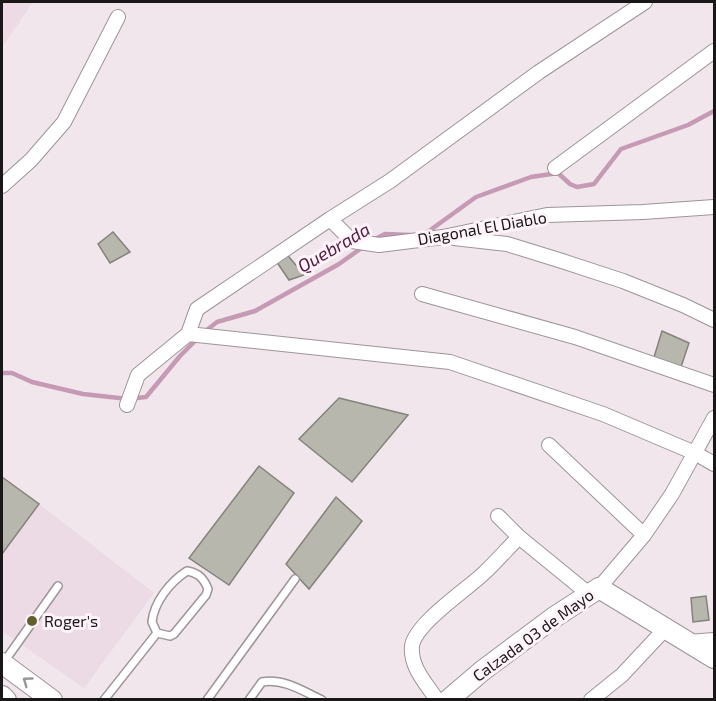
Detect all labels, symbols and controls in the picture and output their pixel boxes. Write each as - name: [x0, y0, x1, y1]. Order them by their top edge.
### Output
- street label: Diagonal El Diablo: [416, 207, 548, 248]
- water label: Quebrada: [293, 218, 374, 277]
- street label: Calzada 03 de Mayo: [469, 584, 597, 685]
- place label: Roger's: [44, 611, 98, 630]
- marker: Roger's: [25, 614, 39, 628]
- one-way arrow: [22, 678, 33, 689]

